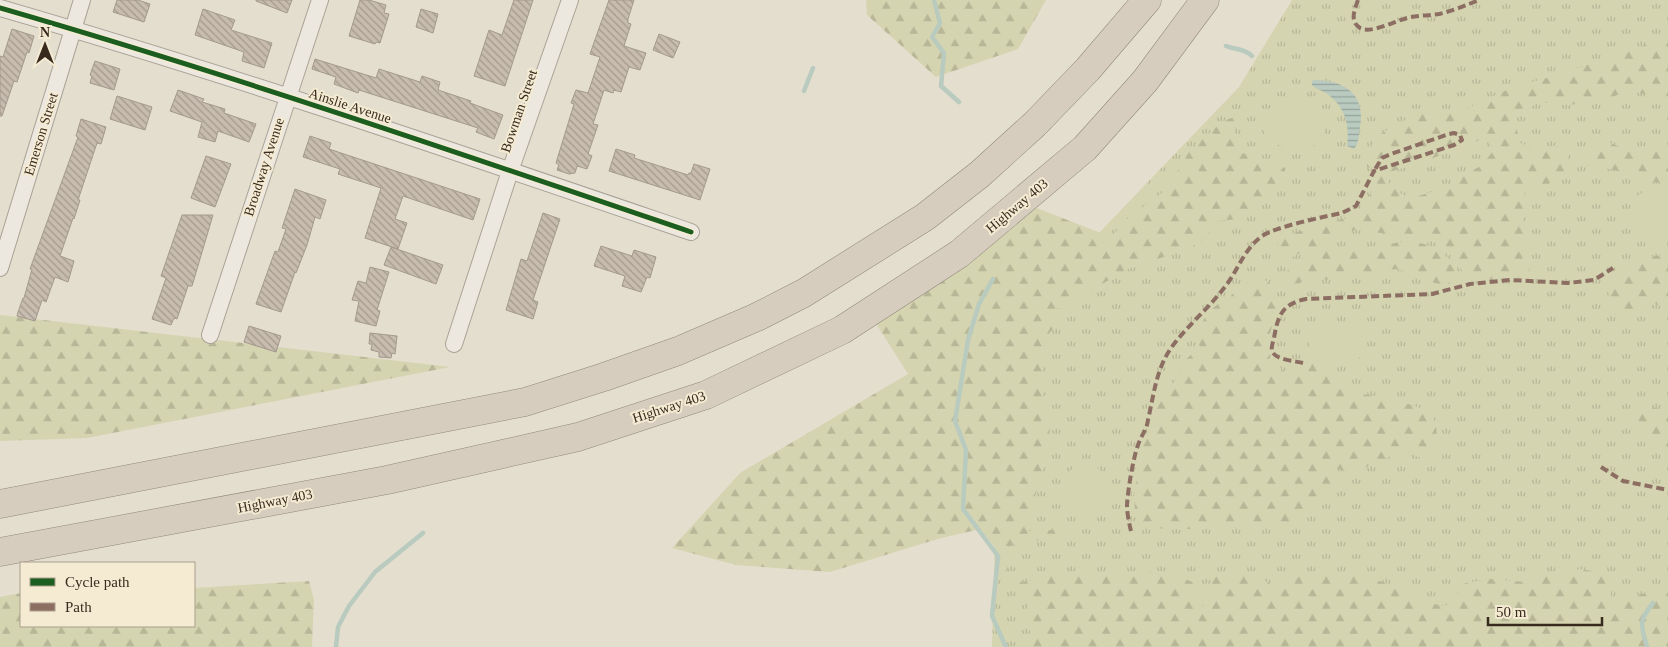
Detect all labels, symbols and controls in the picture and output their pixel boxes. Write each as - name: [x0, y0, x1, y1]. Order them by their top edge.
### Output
- north arrow: [20, 20, 70, 70]
- text: N: [40, 25, 50, 40]
- street label: Bowman Street: [498, 67, 540, 154]
- street label: Ainslie Avenue: [307, 86, 393, 126]
- street label: Emerson Street: [21, 91, 61, 177]
- street label: Broadway Avenue: [241, 116, 287, 218]
- street label: Highway 403: [983, 176, 1051, 236]
- street label: Highway 403: [631, 388, 707, 426]
- street label: Highway 403: [236, 486, 314, 516]
- legend: [20, 562, 195, 627]
- text: Cycle path: [65, 574, 130, 590]
- scale bar: [1488, 594, 1602, 626]
- text: Path: [65, 599, 92, 615]
- text: 50 m: [1496, 604, 1527, 620]

